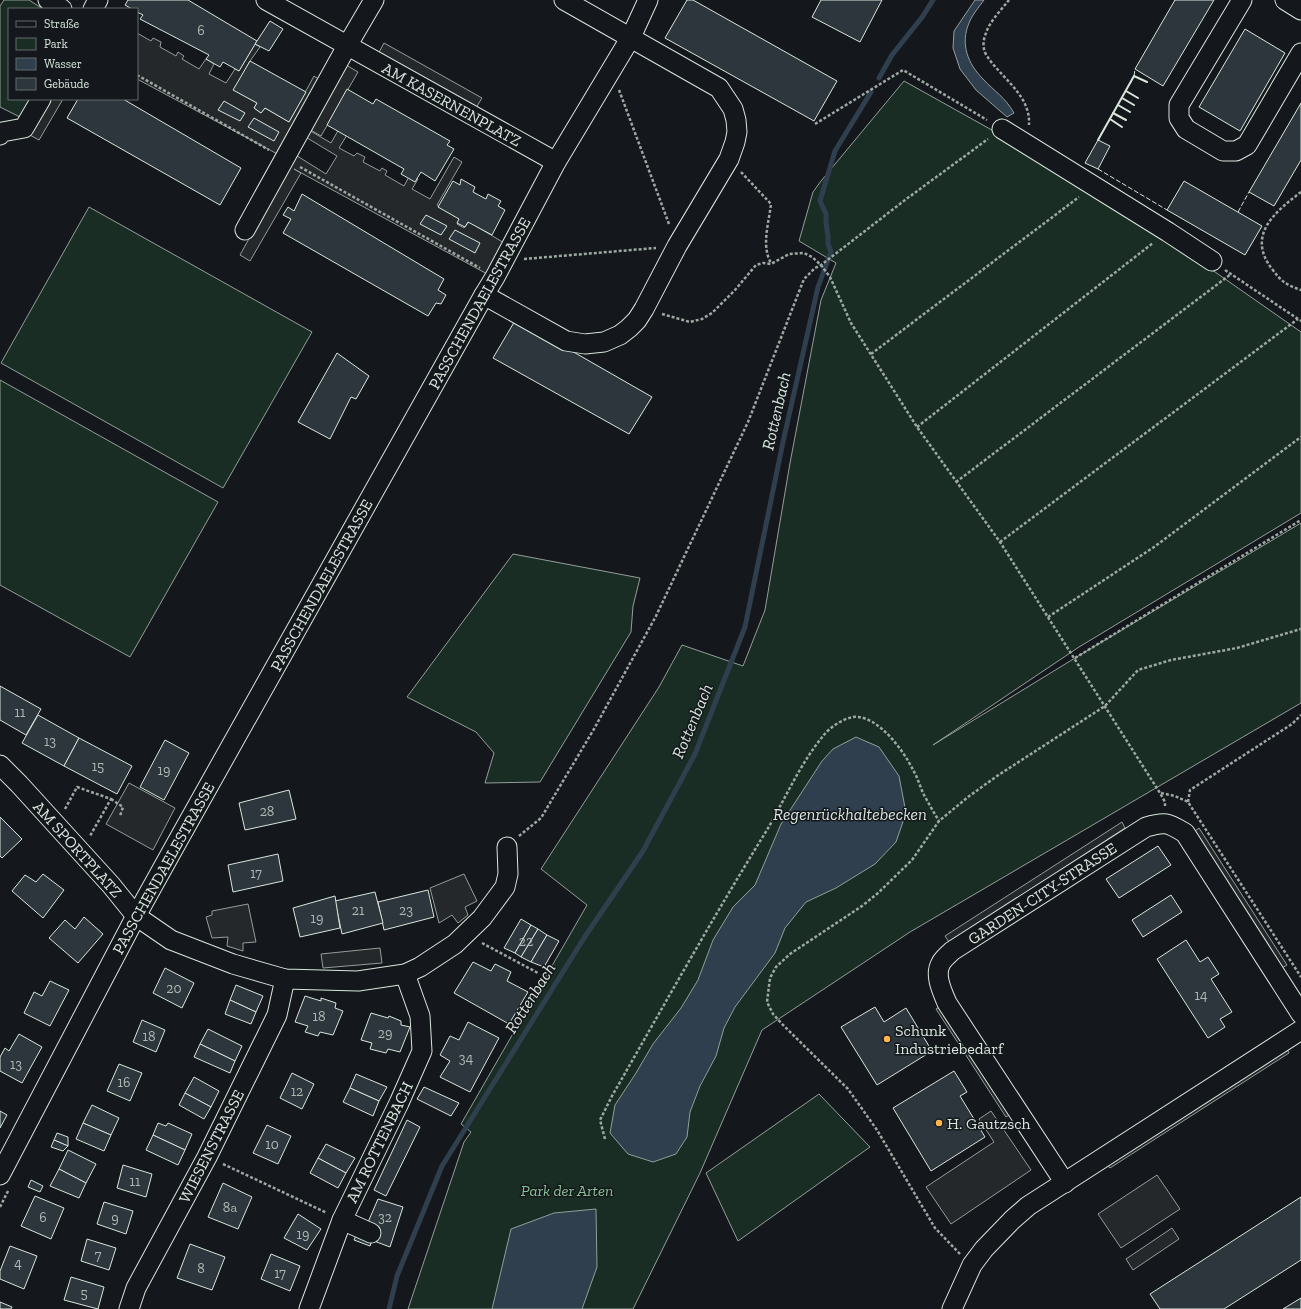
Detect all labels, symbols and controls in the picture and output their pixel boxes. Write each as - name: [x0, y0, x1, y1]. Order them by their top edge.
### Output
- legend: [8, 8, 138, 100]
- text: Straße: [44, 17, 80, 31]
- house number: 6: [197, 22, 205, 39]
- text: Park: [44, 37, 69, 51]
- text: Wasser: [44, 57, 82, 71]
- street label: AM KASERNENPLATZ: [379, 58, 525, 151]
- text: Gebäude: [44, 77, 89, 91]
- street label: PASSCHENDAELESTRASSE: [424, 214, 535, 392]
- water label: Rottenbach: [757, 370, 795, 452]
- street label: PASSCHENDAELESTRASSE: [266, 496, 377, 674]
- water label: Rottenbach: [667, 680, 717, 761]
- house number: 11: [15, 704, 26, 721]
- house number: 13: [44, 733, 56, 750]
- house number: 15: [92, 758, 104, 775]
- house number: 19: [158, 762, 170, 779]
- street label: PASSCHENDAELESTRASSE: [108, 779, 219, 957]
- street label: AM SPORTPLATZ: [29, 797, 126, 902]
- house number: 28: [260, 803, 274, 820]
- water label: Regenrückhaltebecken: [773, 804, 927, 824]
- street label: GARDEN-CITY-STRASSE: [964, 838, 1120, 949]
- house number: 17: [250, 865, 262, 882]
- house number: 21: [352, 902, 365, 919]
- house number: 23: [399, 902, 413, 919]
- house number: 19: [311, 910, 323, 927]
- house number: 22: [519, 933, 533, 950]
- water label: Rottenbach: [500, 959, 560, 1037]
- house number: 20: [166, 980, 182, 997]
- house number: 14: [1195, 987, 1208, 1004]
- house number: 18: [313, 1008, 325, 1025]
- place label: Schunk Industriebedarf: [895, 1021, 1005, 1058]
- house number: 29: [378, 1025, 392, 1042]
- house number: 18: [143, 1028, 155, 1045]
- marker: Schunk Industriebedarf: [882, 1034, 892, 1044]
- house number: 34: [459, 1050, 474, 1067]
- house number: 13: [10, 1056, 22, 1073]
- house number: 16: [118, 1074, 130, 1091]
- street label: AM ROTTENBACH: [342, 1079, 417, 1206]
- house number: 12: [291, 1083, 303, 1100]
- street label: WIESENSTRASSE: [175, 1086, 248, 1206]
- place label: H. Gautzsch: [947, 1114, 1031, 1133]
- marker: H. Gautzsch: [934, 1118, 944, 1128]
- house number: 10: [265, 1136, 279, 1153]
- house number: 11: [130, 1173, 141, 1190]
- park label: Park der Arten: [521, 1181, 613, 1200]
- house number: 8a: [223, 1199, 237, 1216]
- house number: 6: [39, 1209, 47, 1226]
- house number: 32: [378, 1209, 392, 1226]
- house number: 9: [111, 1210, 119, 1227]
- house number: 19: [297, 1226, 309, 1243]
- house number: 7: [95, 1247, 102, 1264]
- house number: 4: [14, 1255, 22, 1272]
- house number: 8: [197, 1260, 205, 1277]
- house number: 17: [274, 1265, 286, 1282]
- house number: 5: [80, 1285, 88, 1302]

